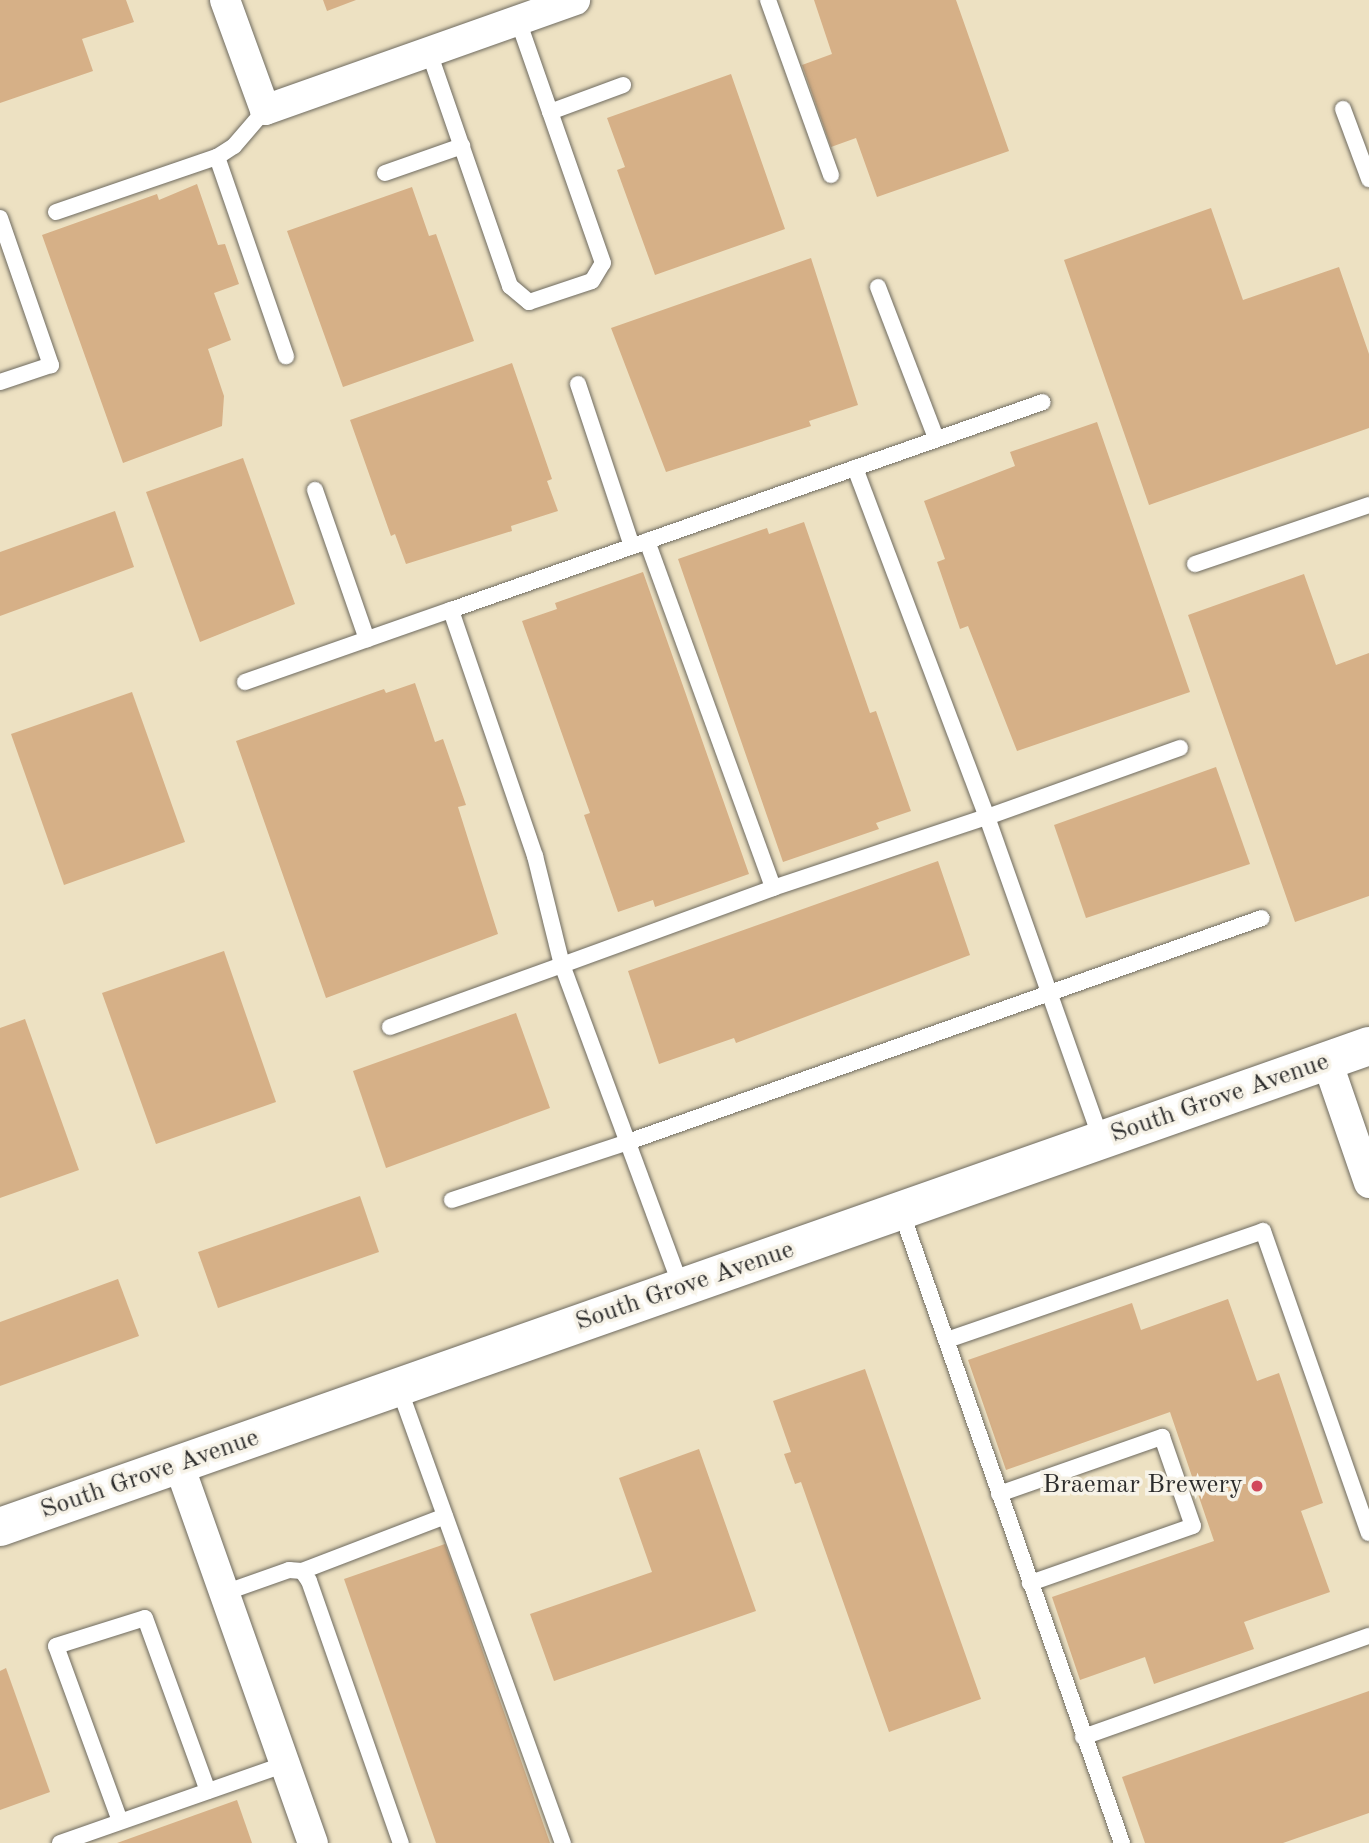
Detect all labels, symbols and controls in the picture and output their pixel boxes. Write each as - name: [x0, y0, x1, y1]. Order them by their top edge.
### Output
- street label: South Grove Avenue: [1107, 1047, 1333, 1151]
- street label: South Grove Avenue: [572, 1235, 798, 1339]
- street label: South Grove Avenue: [37, 1423, 263, 1527]
- place label: Braemar Brewery: [1042, 1470, 1243, 1502]
- marker: Braemar Brewery: [1249, 1478, 1265, 1494]

